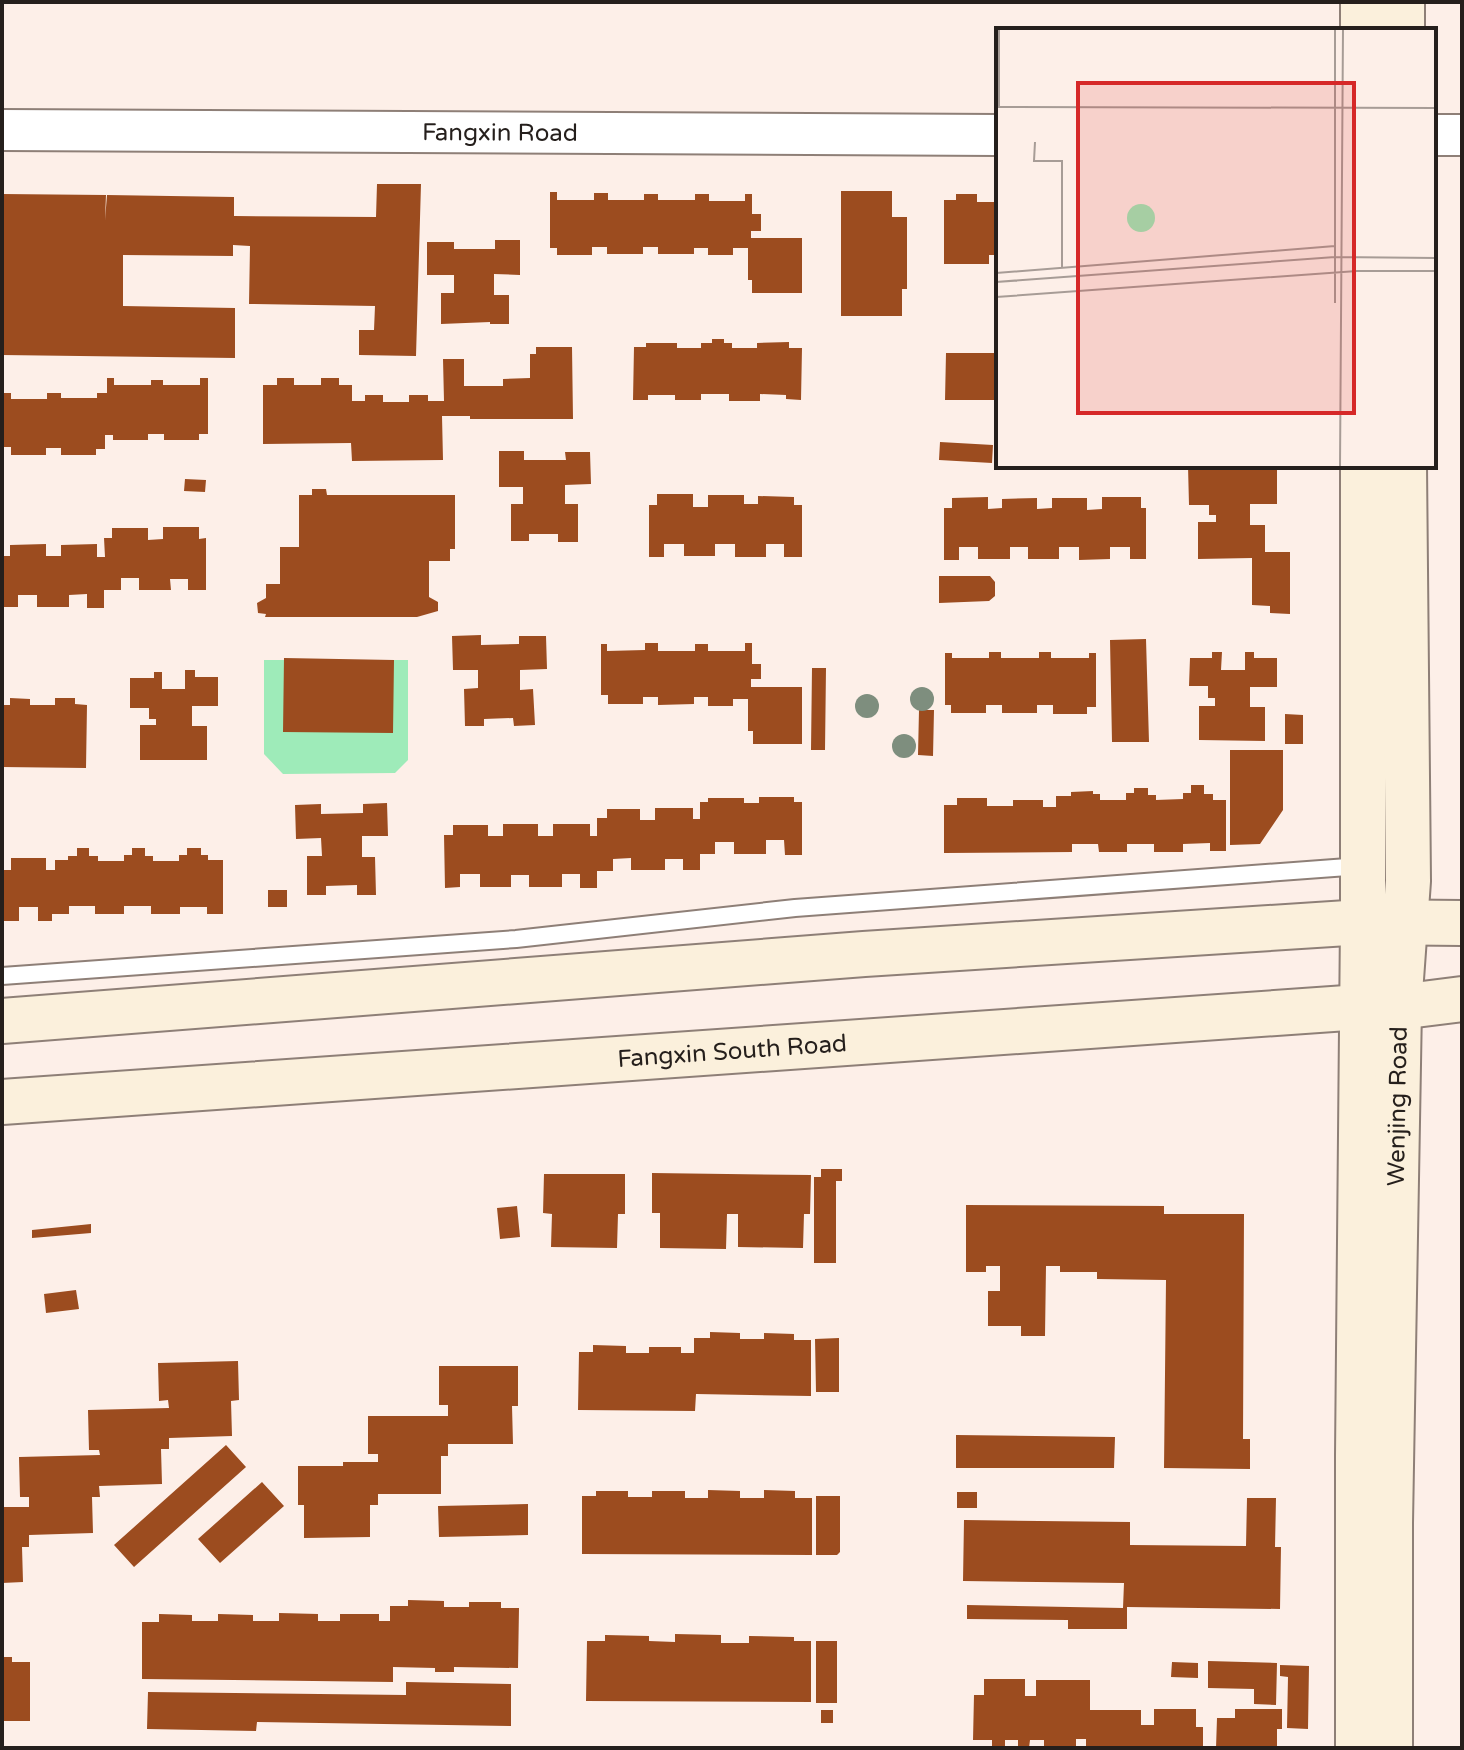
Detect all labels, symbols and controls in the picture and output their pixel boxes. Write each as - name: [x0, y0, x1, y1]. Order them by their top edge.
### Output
- inset map: [996, 28, 1436, 468]
- street label: Fangxin Road: [422, 118, 578, 148]
- street label: Wenjing Road: [1382, 1026, 1414, 1186]
- street label: Fangxin South Road: [617, 1029, 848, 1074]

